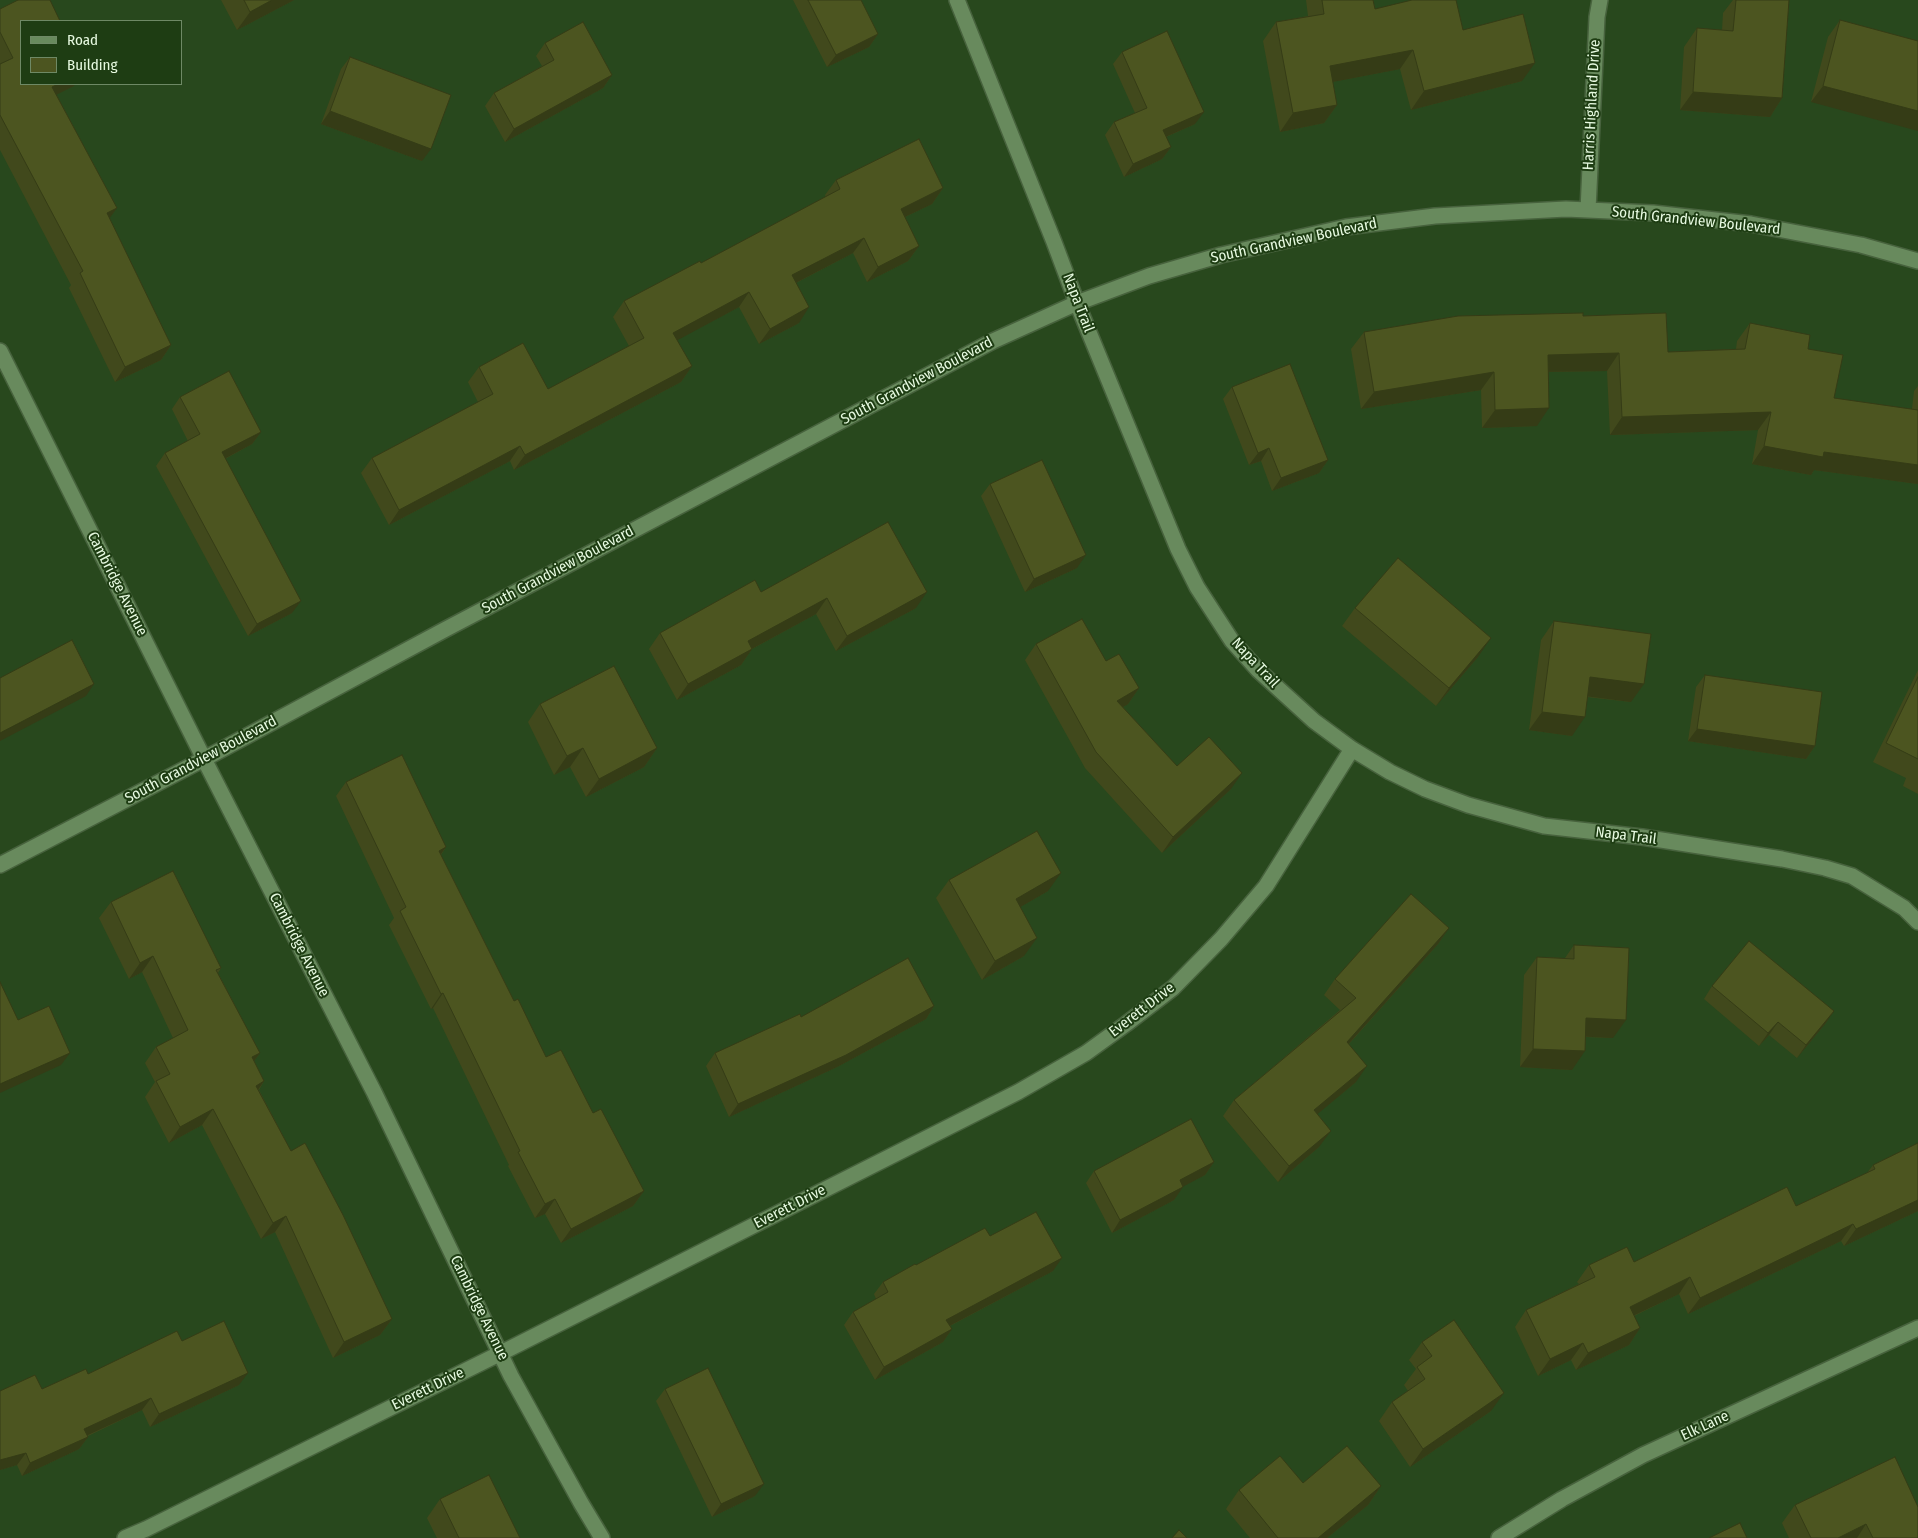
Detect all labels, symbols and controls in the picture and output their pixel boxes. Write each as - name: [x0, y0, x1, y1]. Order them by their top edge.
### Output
- legend: [20, 20, 182, 85]
- text: Road: [67, 31, 98, 49]
- street label: Harris Highland Drive: [1580, 39, 1604, 171]
- text: Building: [67, 56, 118, 74]
- street label: South Grandview Boulevard: [1611, 203, 1781, 239]
- street label: South Grandview Boulevard: [1209, 215, 1379, 267]
- street label: Napa Trail: [1059, 271, 1097, 335]
- street label: South Grandview Boulevard: [838, 333, 996, 429]
- street label: South Grandview Boulevard: [479, 522, 637, 618]
- street label: Cambridge Avenue: [83, 529, 151, 639]
- street label: Napa Trail: [1227, 634, 1283, 692]
- street label: South Grandview Boulevard: [122, 712, 280, 808]
- street label: Napa Trail: [1594, 823, 1658, 849]
- street label: Cambridge Avenue: [265, 890, 333, 1000]
- street label: Everett Drive: [1106, 979, 1178, 1041]
- street label: Everett Drive: [751, 1181, 829, 1233]
- street label: Cambridge Avenue: [446, 1253, 512, 1363]
- street label: Everett Drive: [389, 1364, 467, 1414]
- street label: Elk Lane: [1678, 1407, 1732, 1445]

